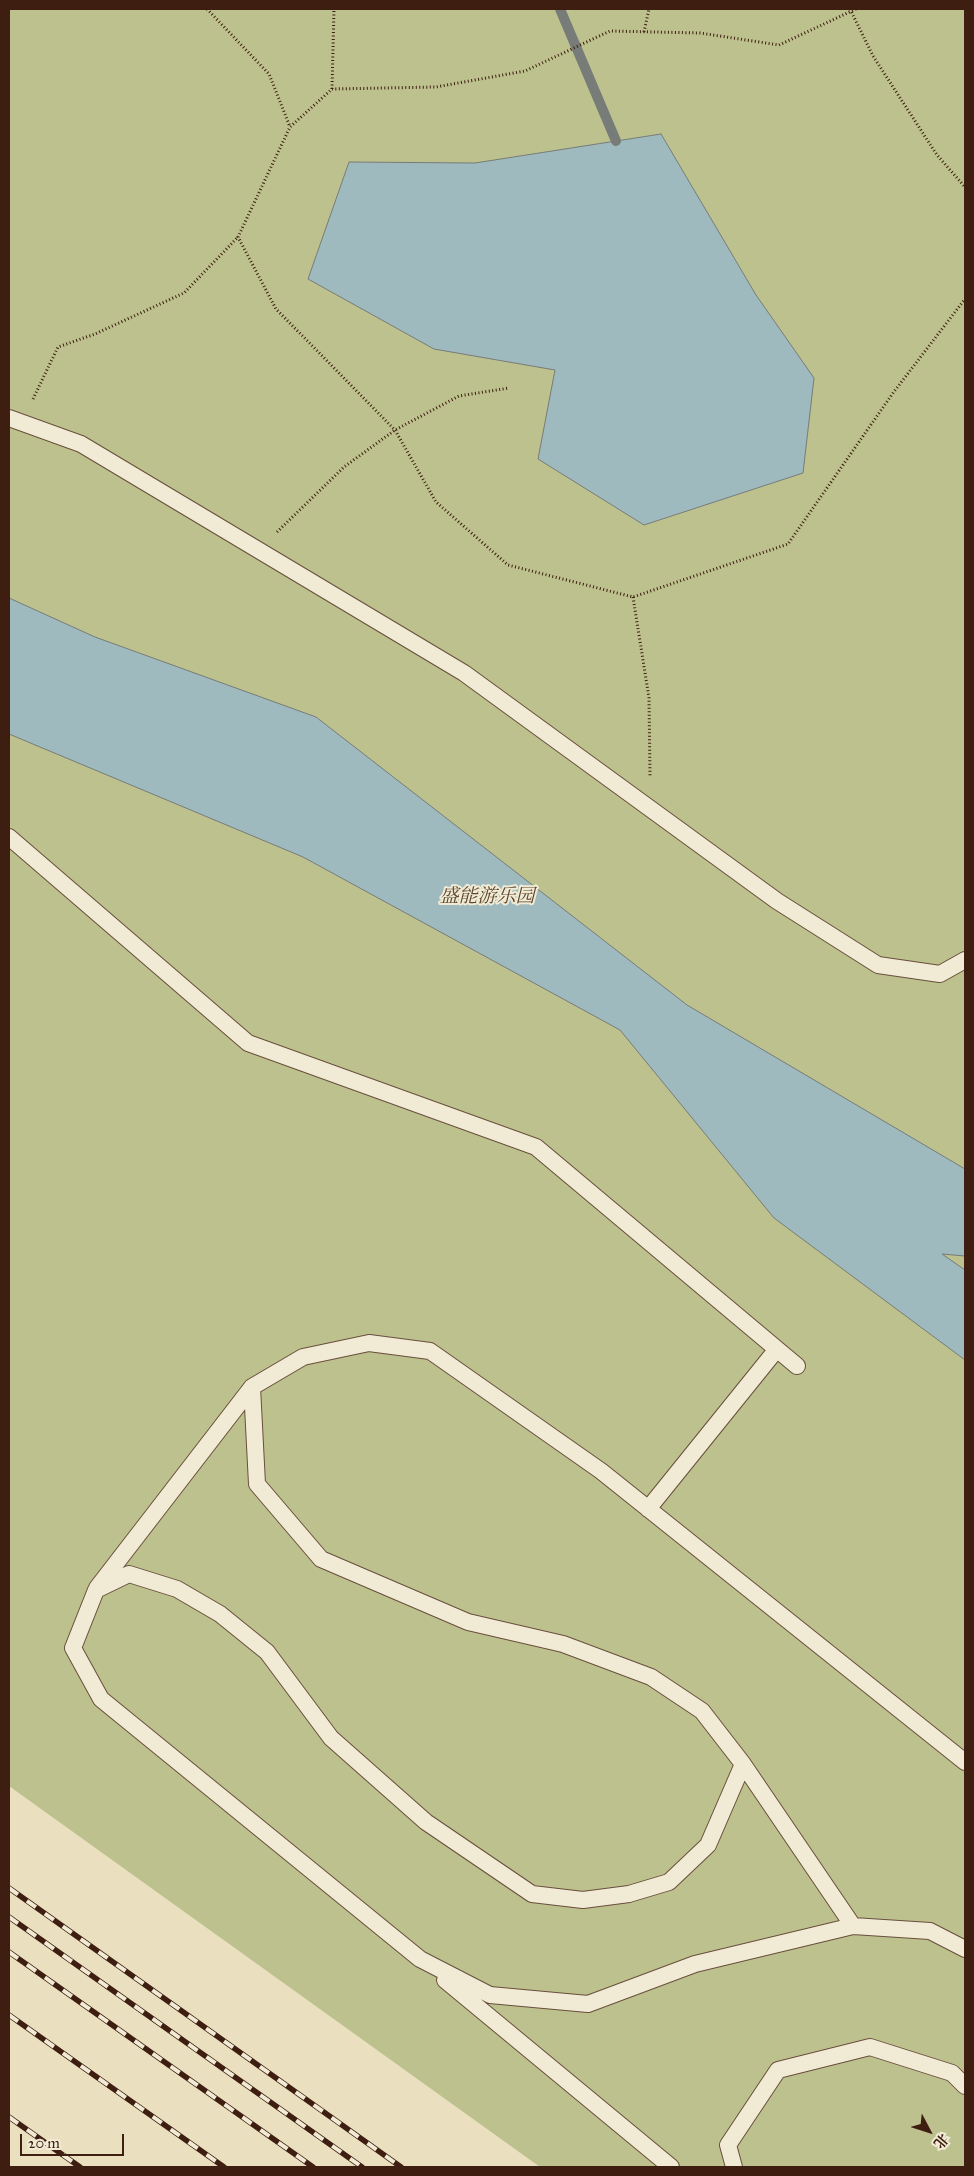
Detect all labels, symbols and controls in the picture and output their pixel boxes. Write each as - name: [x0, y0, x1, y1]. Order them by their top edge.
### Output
- park label: 盛能游乐园: [440, 886, 534, 908]
- north arrow: [904, 2106, 954, 2156]
- scale bar: [22, 2124, 126, 2156]
- text: 北: [930, 2130, 952, 2152]
- text: 20 m: [28, 2134, 60, 2152]

